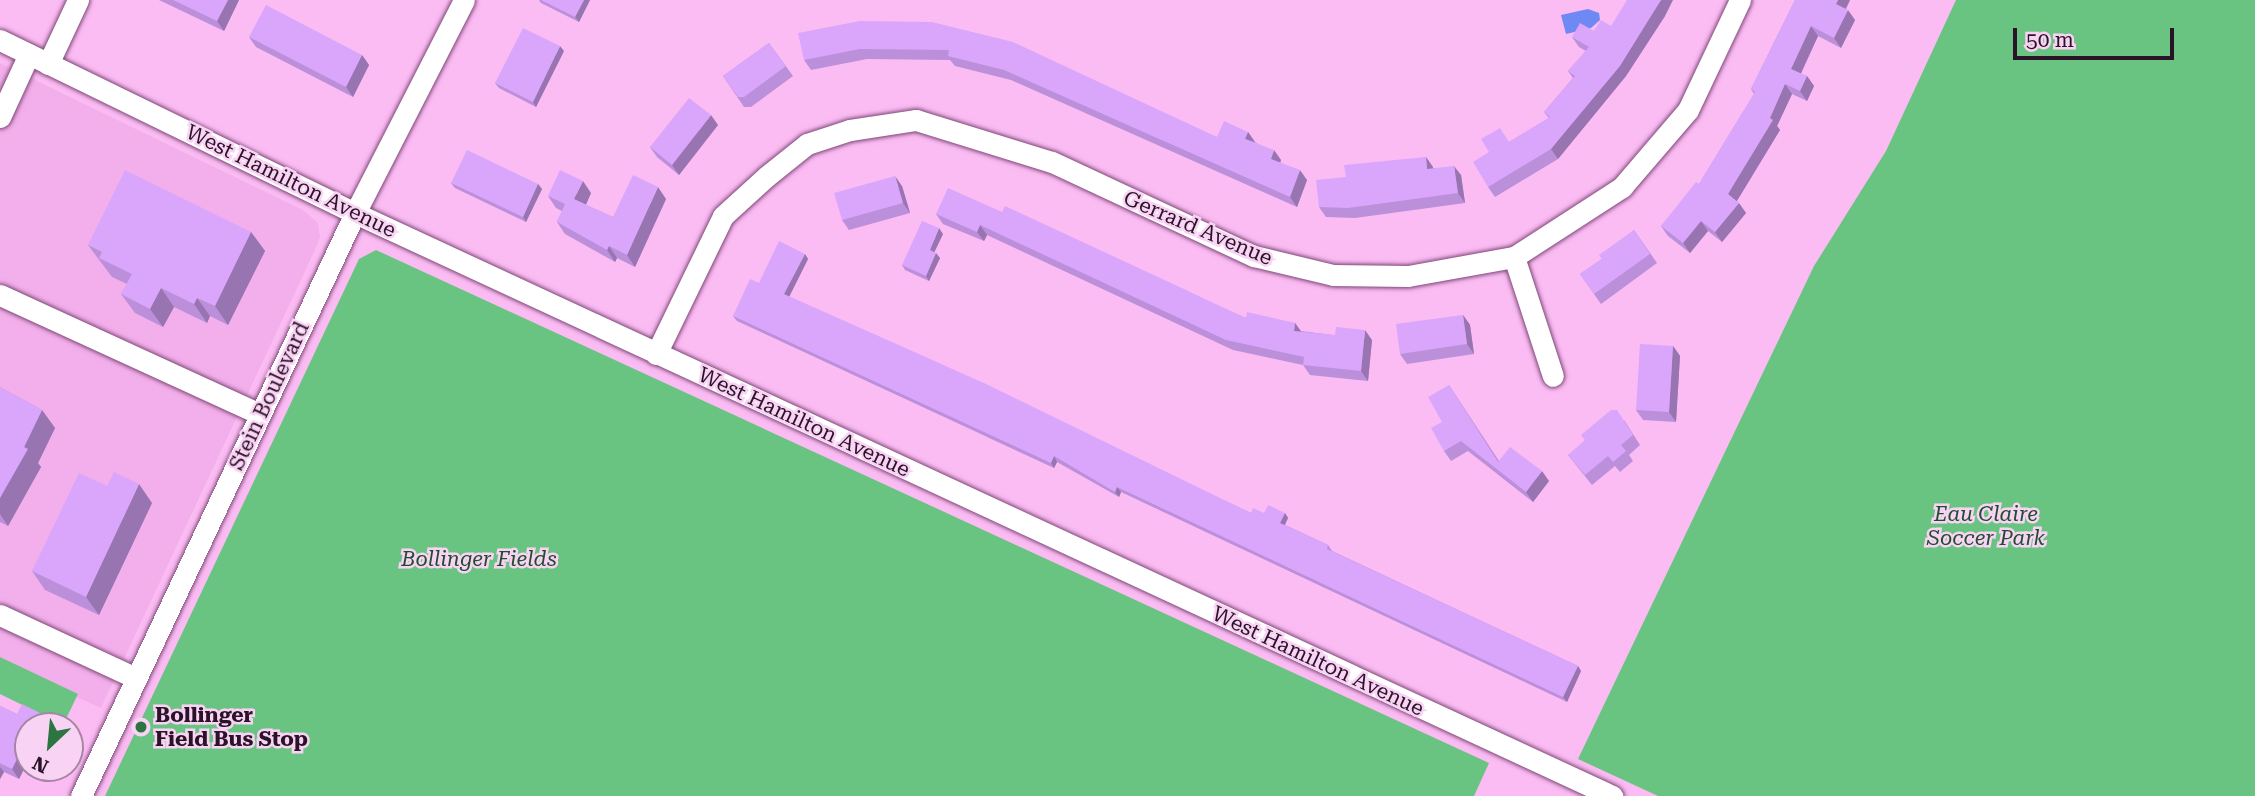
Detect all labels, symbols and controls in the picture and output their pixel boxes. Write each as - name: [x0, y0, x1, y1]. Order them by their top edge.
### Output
- scale bar: [2017, 14, 2178, 58]
- text: 50 m: [2026, 28, 2074, 52]
- street label: West Hamilton Avenue: [182, 119, 400, 243]
- street label: Gerrard Avenue: [1120, 185, 1276, 271]
- street label: Stein Boulevard: [224, 318, 314, 474]
- street label: West Hamilton Avenue: [694, 362, 914, 482]
- park label: Eau Claire Soccer Park: [1927, 501, 2045, 551]
- park label: Bollinger Fields: [401, 546, 557, 572]
- street label: West Hamilton Avenue: [1208, 601, 1428, 721]
- place label: Bollinger Field Bus Stop: [155, 702, 308, 752]
- north arrow: [14, 712, 84, 782]
- marker: Bollinger Field Bus Stop: [133, 719, 149, 735]
- text: N: [29, 751, 52, 778]

